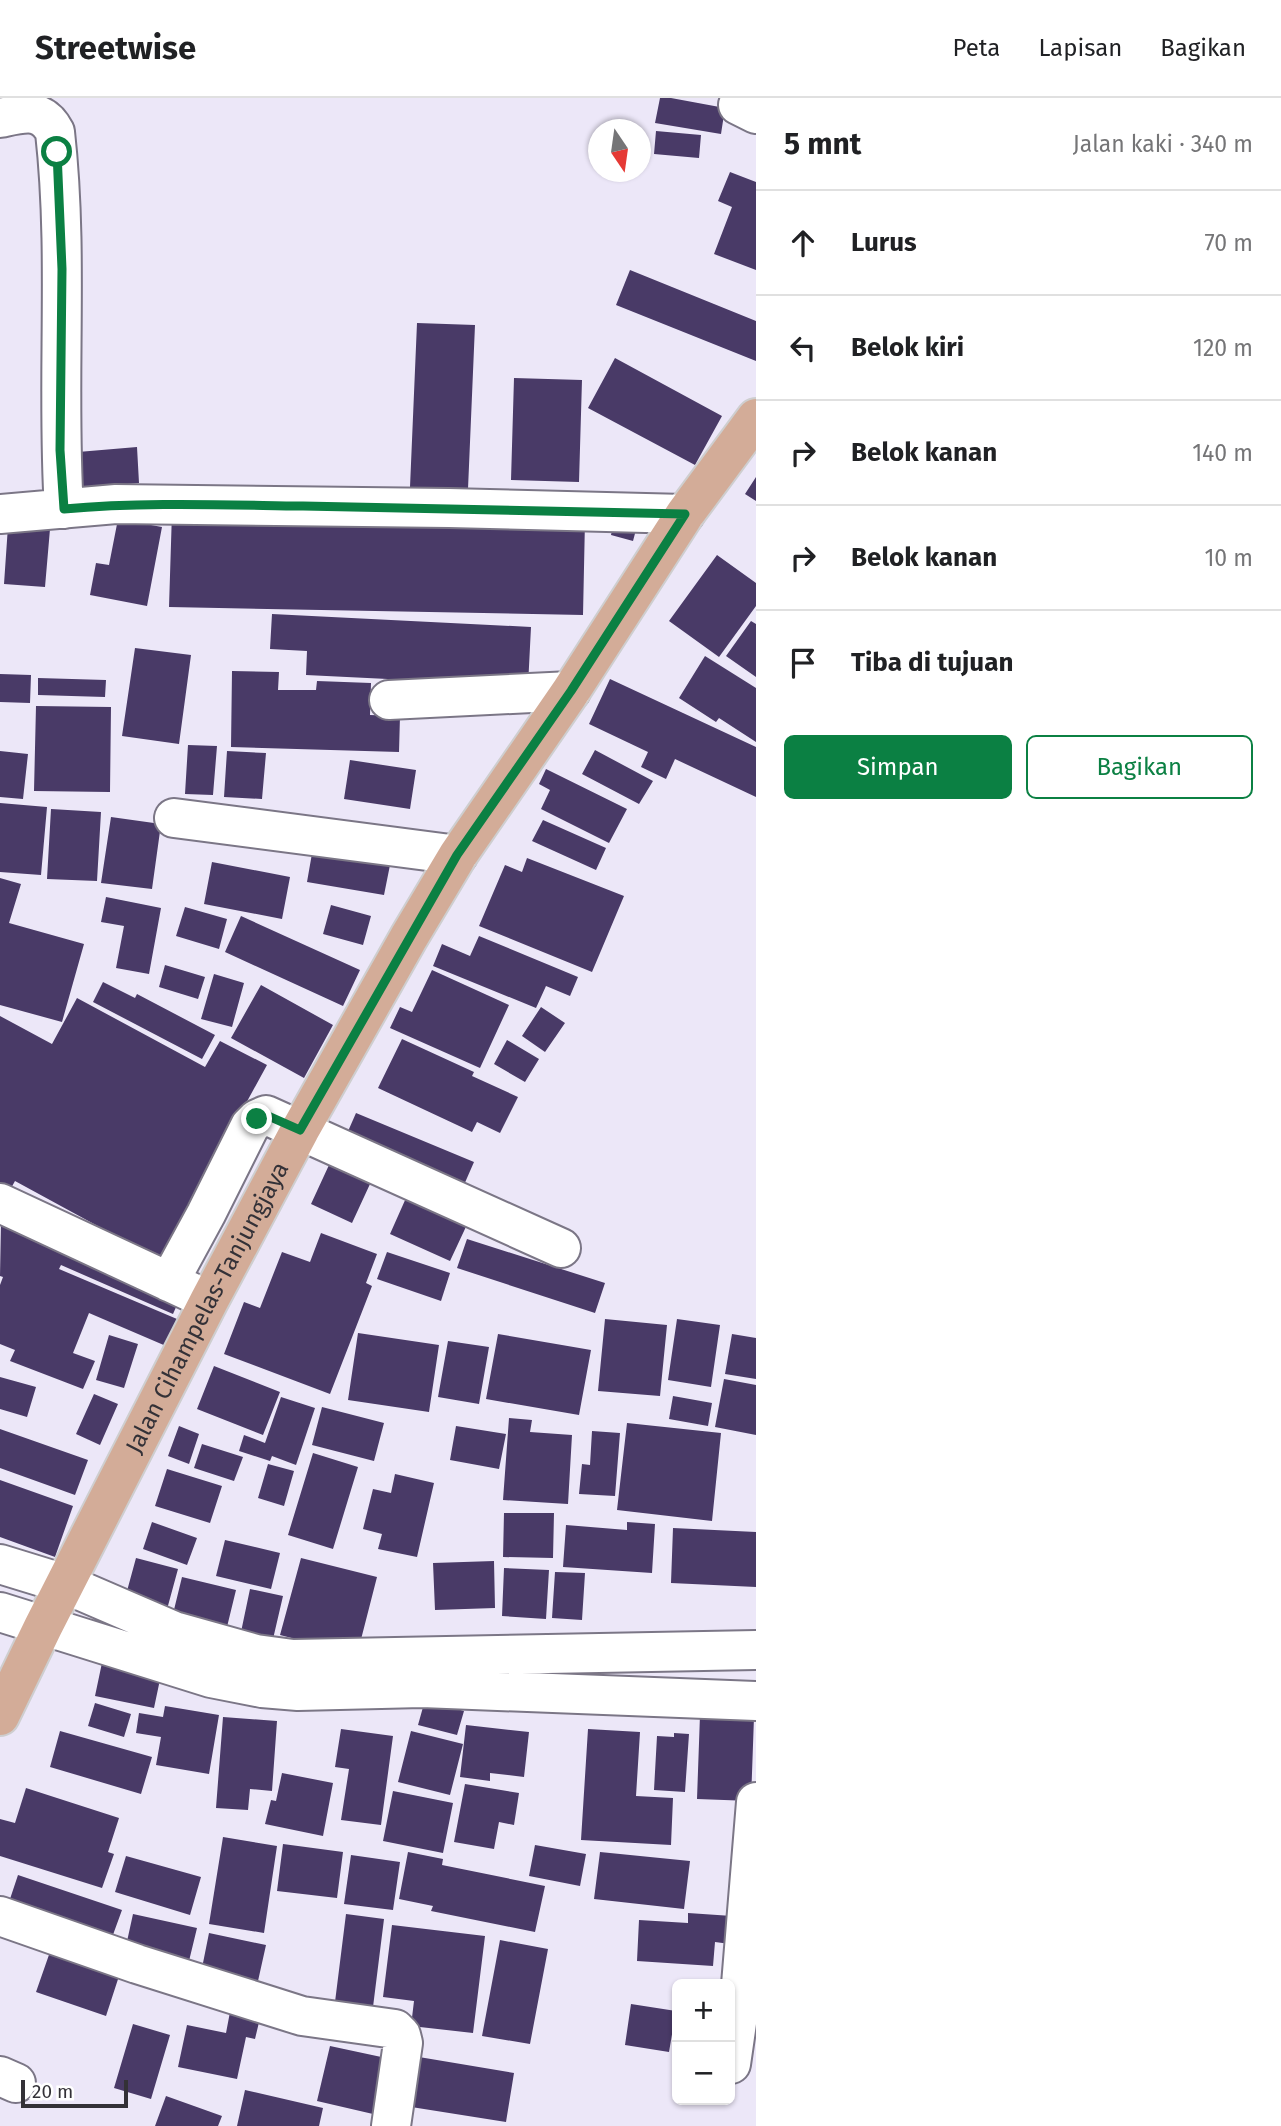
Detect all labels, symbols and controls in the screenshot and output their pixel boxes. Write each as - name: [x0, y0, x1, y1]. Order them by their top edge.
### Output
- text: Streetwise: [35, 28, 196, 68]
- text: Peta: [953, 34, 1000, 62]
- text: Lapisan: [1038, 34, 1122, 62]
- text: Bagikan: [1160, 34, 1246, 62]
- north arrow: [588, 119, 651, 182]
- text: 5 mnt: [784, 126, 861, 162]
- text: Jalan kaki · 340 m: [1073, 130, 1253, 158]
- route start: [41, 136, 72, 167]
- icon: ahead: [784, 224, 822, 262]
- text: Lurus: [851, 227, 917, 258]
- text: 70 m: [1204, 229, 1253, 257]
- icon: left: [784, 329, 822, 367]
- text: Belok kiri: [851, 332, 964, 363]
- text: 120 m: [1193, 334, 1253, 362]
- icon: right: [784, 434, 822, 472]
- text: Belok kanan: [851, 437, 997, 468]
- text: 140 m: [1192, 439, 1253, 467]
- icon: right: [784, 539, 822, 577]
- text: Belok kanan: [851, 542, 997, 573]
- text: 10 m: [1204, 544, 1253, 572]
- icon: arrive: [784, 644, 822, 682]
- text: Tiba di tujuan: [851, 647, 1013, 678]
- button: Simpan: [784, 735, 1012, 799]
- button: Bagikan: [1026, 735, 1253, 799]
- route end: [241, 1103, 272, 1134]
- street label: Jalan Cihampelas-Tanjungjaya: [120, 1157, 294, 1458]
- map controls: [672, 1979, 735, 2105]
- button: +: [672, 1979, 735, 2042]
- button: −: [672, 2042, 735, 2105]
- scale bar: [21, 2077, 128, 2109]
- text: 20 m: [32, 2080, 73, 2103]

